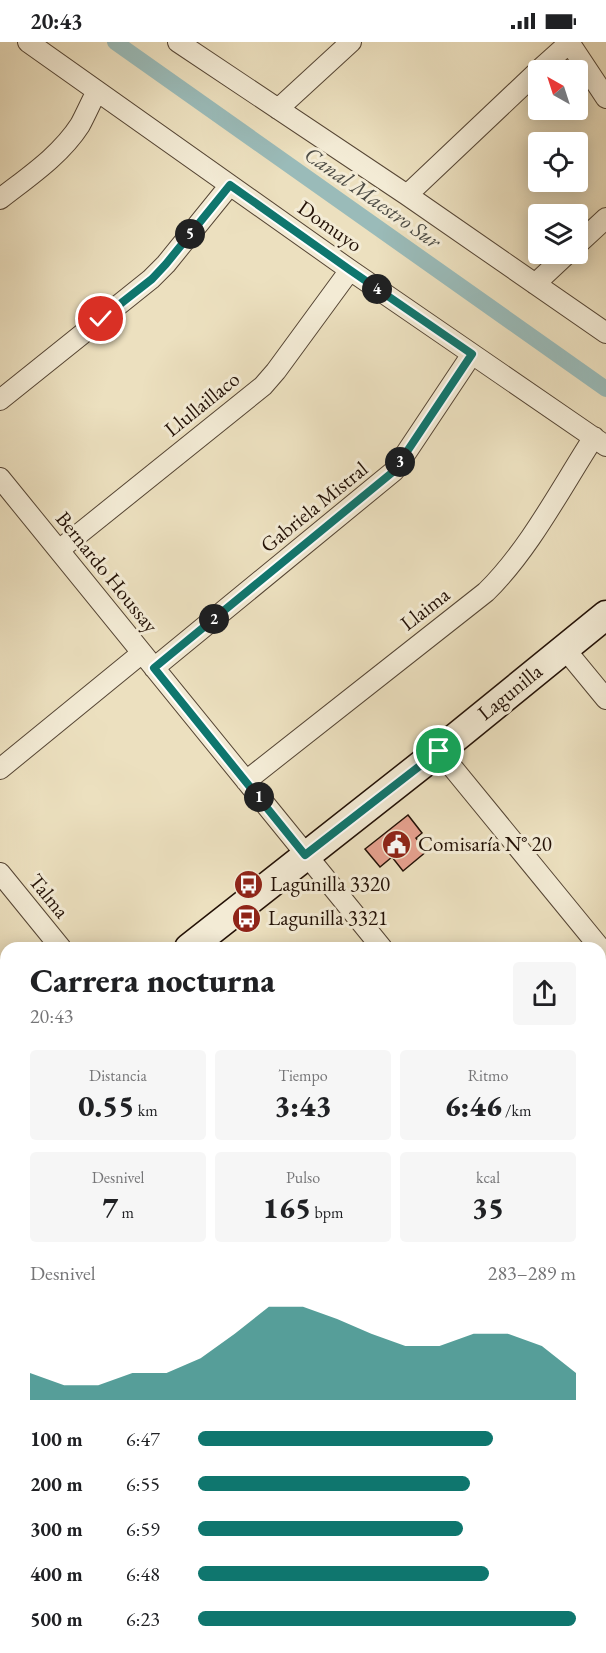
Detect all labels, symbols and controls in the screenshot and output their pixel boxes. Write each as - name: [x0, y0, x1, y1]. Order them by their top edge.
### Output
- text: 20:43: [30, 7, 83, 36]
- north arrow: [528, 60, 588, 120]
- map controls: [528, 60, 588, 264]
- button: locate: [528, 132, 588, 192]
- water label: Canal Maestro Sur: [299, 140, 448, 256]
- street label: Domuyo: [293, 194, 368, 257]
- button: layers: [528, 204, 588, 264]
- pin: 5: [175, 219, 205, 249]
- text: 5: [186, 223, 194, 244]
- pin: 4: [362, 274, 392, 304]
- text: 4: [373, 278, 381, 299]
- pin: [75, 293, 126, 344]
- icon: check: [84, 302, 117, 335]
- street label: Llullaillaco: [159, 365, 245, 442]
- pin: 3: [385, 447, 415, 477]
- text: 3: [396, 451, 404, 472]
- street label: Gabriela Mistral: [255, 455, 373, 558]
- street label: Bernardo Houssay: [50, 505, 165, 639]
- street label: Llaima: [394, 580, 455, 636]
- pin: 2: [199, 604, 229, 634]
- text: 2: [210, 608, 218, 629]
- street label: Lagunilla: [472, 657, 548, 726]
- pin: [413, 725, 464, 776]
- icon: arrive: [422, 734, 455, 767]
- pin: 1: [244, 782, 274, 812]
- text: 1: [255, 786, 263, 807]
- public building icon: Comisaría N° 20: [381, 828, 413, 860]
- place label: Comisaría N° 20: [418, 830, 552, 857]
- street label: Talma: [23, 868, 76, 924]
- bus stop icon: Lagunilla 3320: [233, 868, 265, 900]
- place label: Lagunilla 3320: [270, 870, 390, 897]
- bus stop icon: Lagunilla 3321: [231, 902, 263, 934]
- place label: Lagunilla 3321: [268, 904, 388, 931]
- text: Carrera nocturna: [30, 959, 275, 1002]
- button: share: [513, 962, 576, 1025]
- text: 20:43: [30, 1003, 73, 1029]
- text: Distancia: [89, 1065, 147, 1086]
- text: Tiempo: [278, 1065, 328, 1086]
- text: Ritmo: [468, 1065, 508, 1086]
- text: 0.55: [78, 1086, 134, 1125]
- text: 3:43: [274, 1086, 332, 1125]
- text: 6:46: [445, 1086, 502, 1125]
- text: km: [134, 1100, 158, 1121]
- text: /km: [502, 1100, 531, 1121]
- text: Desnivel: [92, 1167, 144, 1188]
- text: Pulso: [286, 1167, 320, 1188]
- text: kcal: [476, 1167, 500, 1188]
- text: 7: [102, 1188, 118, 1227]
- text: 165: [263, 1188, 311, 1227]
- text: 35: [472, 1188, 504, 1227]
- text: m: [118, 1202, 134, 1223]
- text: bpm: [311, 1202, 343, 1223]
- text: Desnivel: [30, 1260, 96, 1286]
- text: 283–289 m: [488, 1260, 576, 1286]
- text: 100 m: [30, 1426, 83, 1452]
- text: 6:47: [126, 1426, 160, 1452]
- text: 200 m: [30, 1471, 83, 1497]
- text: 6:55: [126, 1471, 160, 1497]
- text: 300 m: [30, 1516, 83, 1542]
- text: 6:59: [126, 1516, 160, 1542]
- text: 400 m: [30, 1561, 83, 1587]
- text: 6:48: [126, 1561, 160, 1587]
- text: 500 m: [30, 1606, 83, 1632]
- text: 6:23: [126, 1606, 160, 1632]

